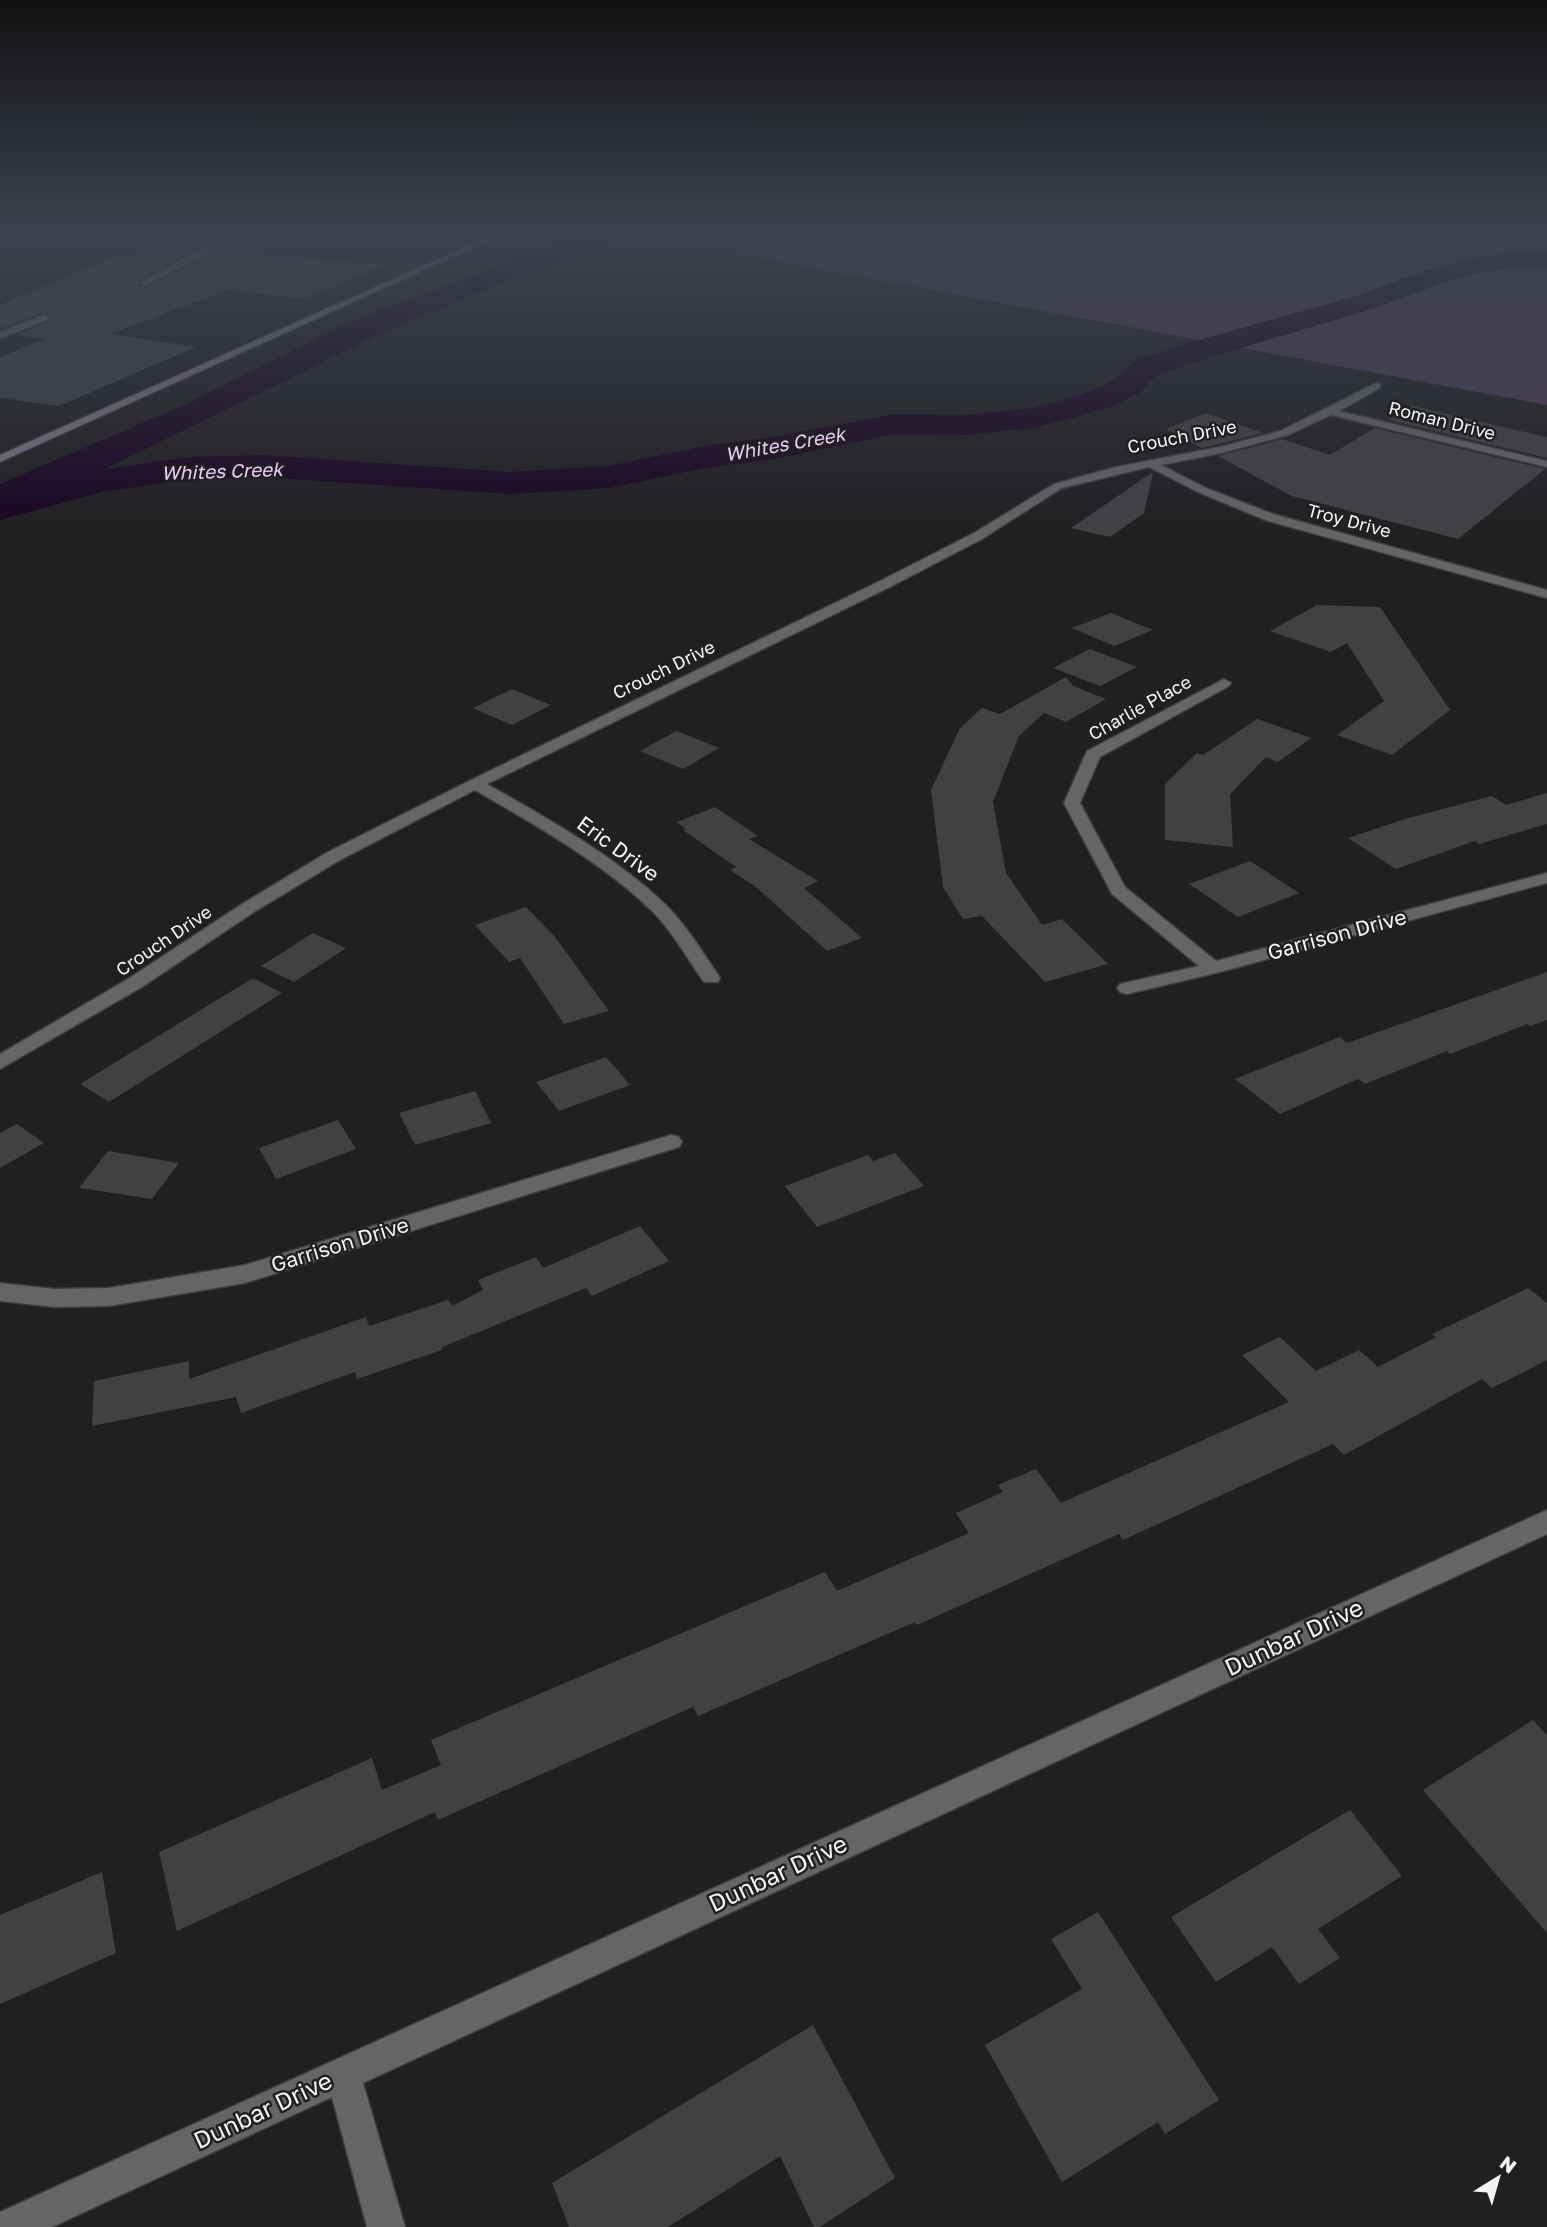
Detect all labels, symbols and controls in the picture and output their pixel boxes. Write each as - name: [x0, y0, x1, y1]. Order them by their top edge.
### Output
- street label: Roman Drive: [1387, 396, 1498, 444]
- street label: Crouch Drive: [1125, 415, 1238, 457]
- water label: Whites Creek: [723, 421, 849, 465]
- water label: Whites Creek: [161, 457, 285, 484]
- street label: Troy Drive: [1305, 498, 1394, 542]
- street label: Crouch Drive: [609, 635, 718, 703]
- street label: Charlie Place: [1084, 670, 1195, 744]
- street label: Eric Drive: [572, 810, 665, 887]
- street label: Crouch Drive: [111, 900, 216, 980]
- street label: Garrison Drive: [1264, 903, 1409, 965]
- street label: Garrison Drive: [268, 1211, 412, 1277]
- street label: Dunbar Drive: [1220, 1592, 1367, 1681]
- street label: Dunbar Drive: [704, 1828, 851, 1917]
- street label: Dunbar Drive: [189, 2065, 336, 2154]
- north arrow: [1463, 2143, 1533, 2213]
- text: N: [1496, 2150, 1521, 2178]

